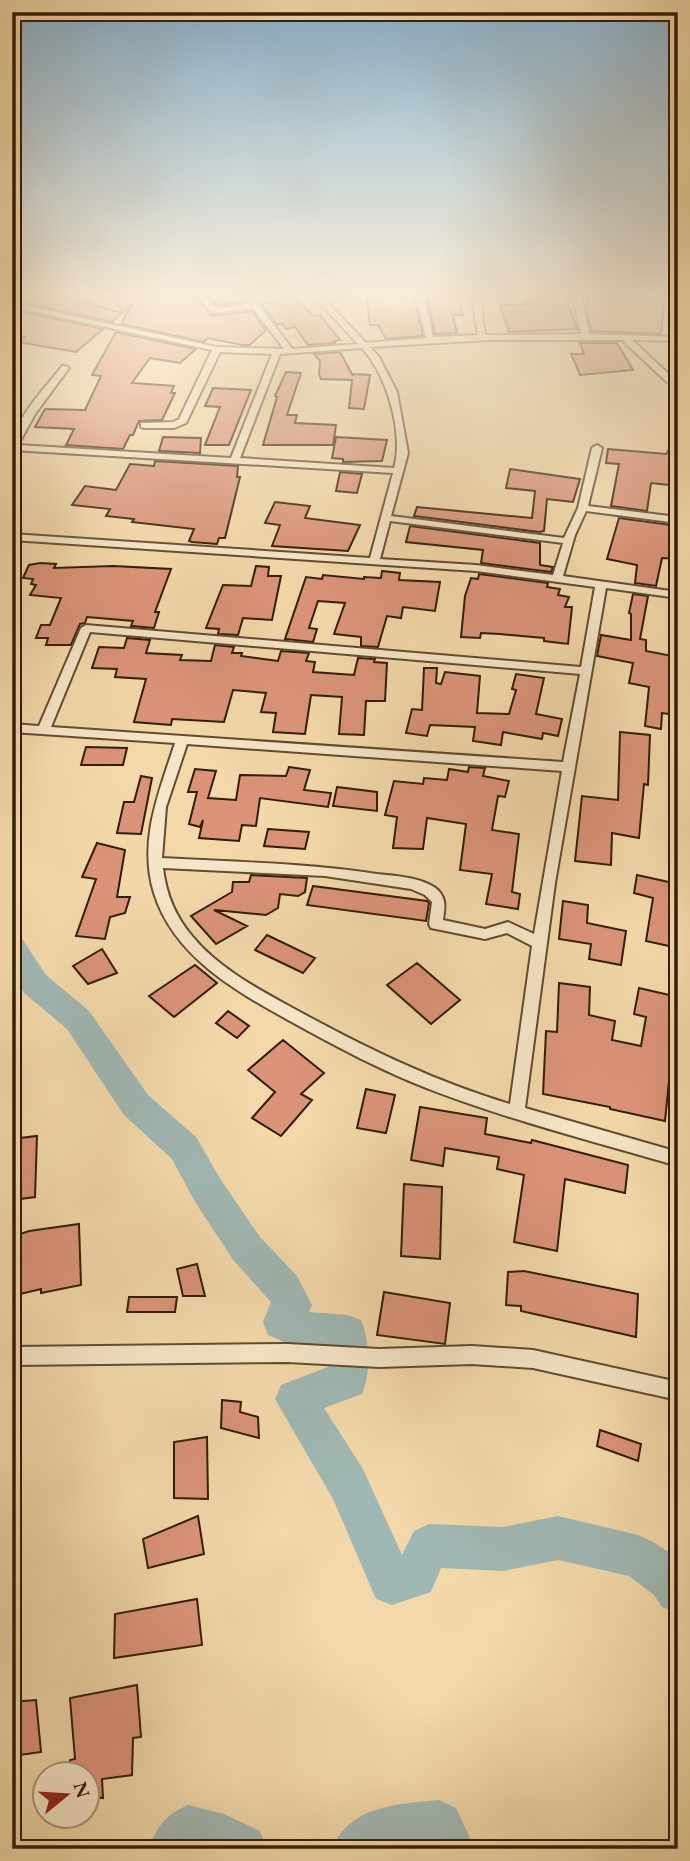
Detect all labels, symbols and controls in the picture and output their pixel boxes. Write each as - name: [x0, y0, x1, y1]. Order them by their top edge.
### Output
- north arrow: [32, 1759, 102, 1829]
- text: N: [67, 1779, 96, 1802]

